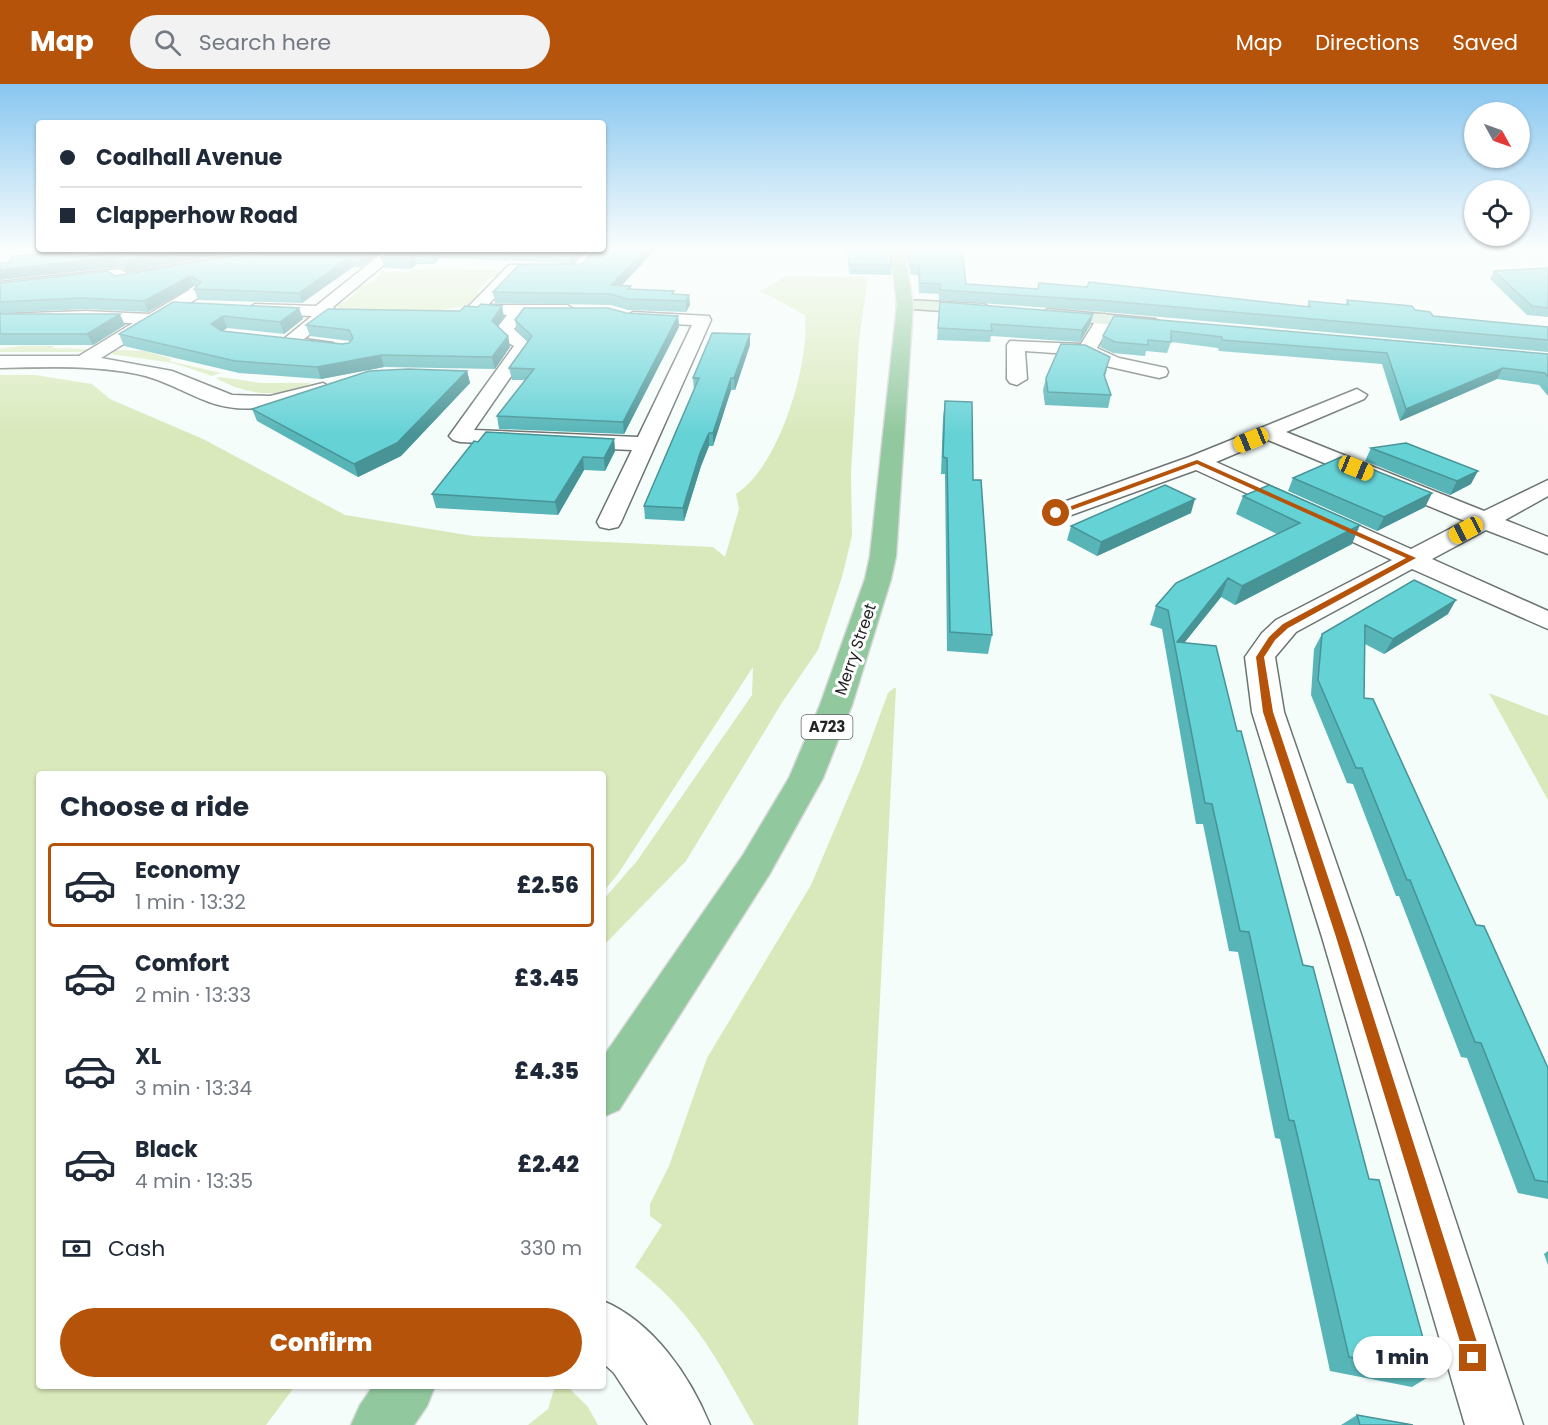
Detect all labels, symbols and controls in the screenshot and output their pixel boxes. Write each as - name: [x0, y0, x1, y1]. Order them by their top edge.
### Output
- search box: [130, 15, 550, 69]
- text: Map: [30, 22, 94, 61]
- icon: search: [151, 26, 184, 59]
- text: Search here: [199, 27, 331, 58]
- text: Map: [1236, 28, 1282, 57]
- text: Directions: [1315, 28, 1419, 57]
- text: Saved: [1452, 28, 1518, 57]
- north arrow: [1464, 102, 1530, 168]
- map controls: [1464, 102, 1530, 246]
- text: Coalhall Avenue: [96, 142, 282, 173]
- button: locate: [1464, 180, 1530, 246]
- text: Clapperhow Road: [96, 200, 298, 231]
- car: [1231, 425, 1271, 455]
- car: [1336, 453, 1376, 483]
- route start: [1042, 499, 1069, 526]
- car: [1446, 514, 1486, 546]
- street label: Merry Street: [829, 600, 882, 698]
- road number: A723: [802, 715, 852, 739]
- text: Choose a ride: [60, 788, 249, 825]
- text: Economy: [135, 855, 240, 886]
- icon: car: [63, 858, 117, 912]
- text: £2.56: [517, 870, 579, 901]
- text: 1 min · 13:32: [135, 888, 246, 916]
- text: Comfort: [135, 948, 229, 979]
- icon: car: [63, 951, 117, 1005]
- text: £3.45: [515, 963, 579, 994]
- text: 2 min · 13:33: [135, 981, 251, 1009]
- text: XL: [135, 1041, 161, 1072]
- icon: car: [63, 1044, 117, 1098]
- text: £4.35: [515, 1056, 579, 1087]
- text: 3 min · 13:34: [135, 1074, 252, 1102]
- text: Black: [135, 1134, 198, 1165]
- icon: car: [63, 1137, 117, 1191]
- text: £2.42: [517, 1149, 579, 1180]
- text: 4 min · 13:35: [135, 1167, 253, 1195]
- icon: cash: [60, 1232, 93, 1265]
- text: Cash: [108, 1233, 165, 1264]
- text: 330 m: [520, 1234, 582, 1262]
- button: Confirm: [60, 1308, 582, 1377]
- callout: 1 min: [1353, 1337, 1452, 1379]
- text: 1 min: [1376, 1343, 1429, 1371]
- route end: [1459, 1344, 1486, 1371]

